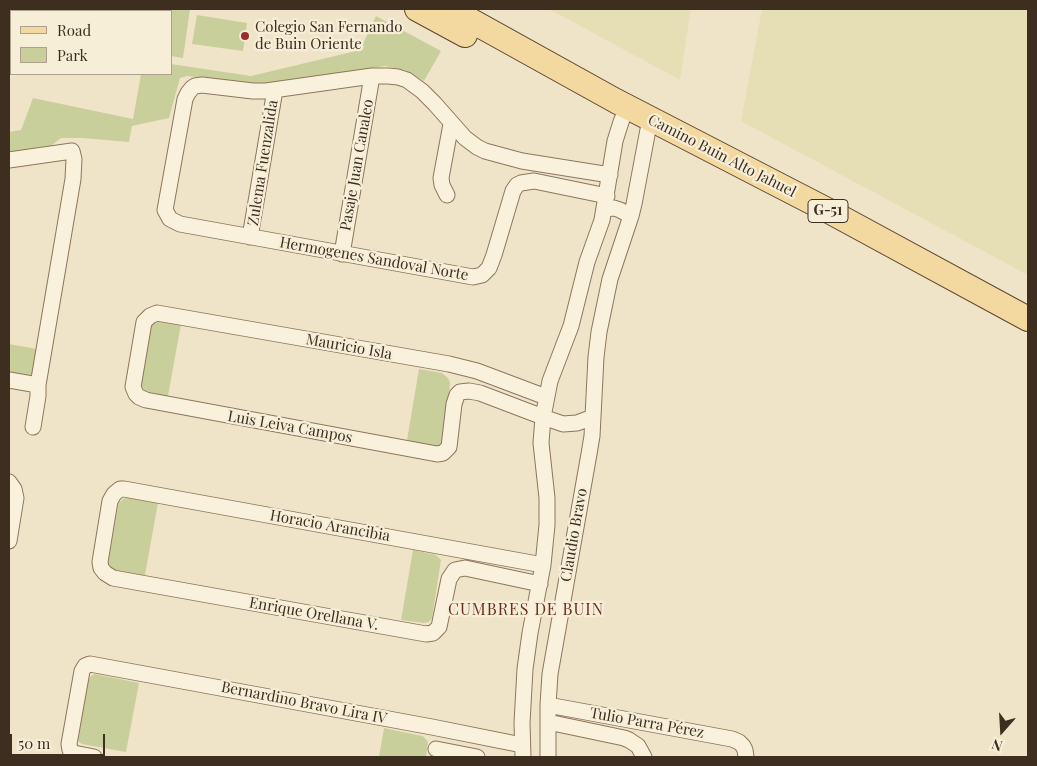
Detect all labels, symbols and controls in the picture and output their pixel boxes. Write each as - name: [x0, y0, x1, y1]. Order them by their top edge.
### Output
- legend: [10, 10, 172, 75]
- place label: Colegio San Fernando de Buin Oriente: [255, 18, 402, 53]
- text: Road: [57, 20, 91, 40]
- marker: Colegio San Fernando de Buin Oriente: [239, 30, 251, 42]
- text: Park: [57, 45, 88, 65]
- street label: Pasaje Juan Canaleo: [337, 98, 377, 232]
- street label: Zulema Fuenzalida: [244, 99, 282, 227]
- street label: Camino Buin Alto Jahuel: [645, 111, 799, 201]
- road number: G-51: [808, 200, 848, 222]
- street label: Hermogenes Sandoval Norte: [278, 234, 470, 284]
- street label: Mauricio Isla: [304, 331, 394, 363]
- street label: Luis Leiva Campos: [226, 407, 354, 447]
- street label: Claudio Bravo: [557, 487, 591, 583]
- street label: Horacio Arancibia: [269, 507, 391, 545]
- street label: Enrique Orellana V.: [248, 594, 380, 634]
- district label: CUMBRES DE BUIN: [446, 600, 606, 620]
- street label: Bernardino Bravo Lira IV: [220, 678, 388, 728]
- street label: Tulio Parra Pérez: [589, 704, 705, 742]
- north arrow: [977, 706, 1027, 756]
- scale bar: [12, 724, 108, 756]
- text: 50 m: [18, 733, 50, 753]
- text: N: [989, 735, 1005, 756]

